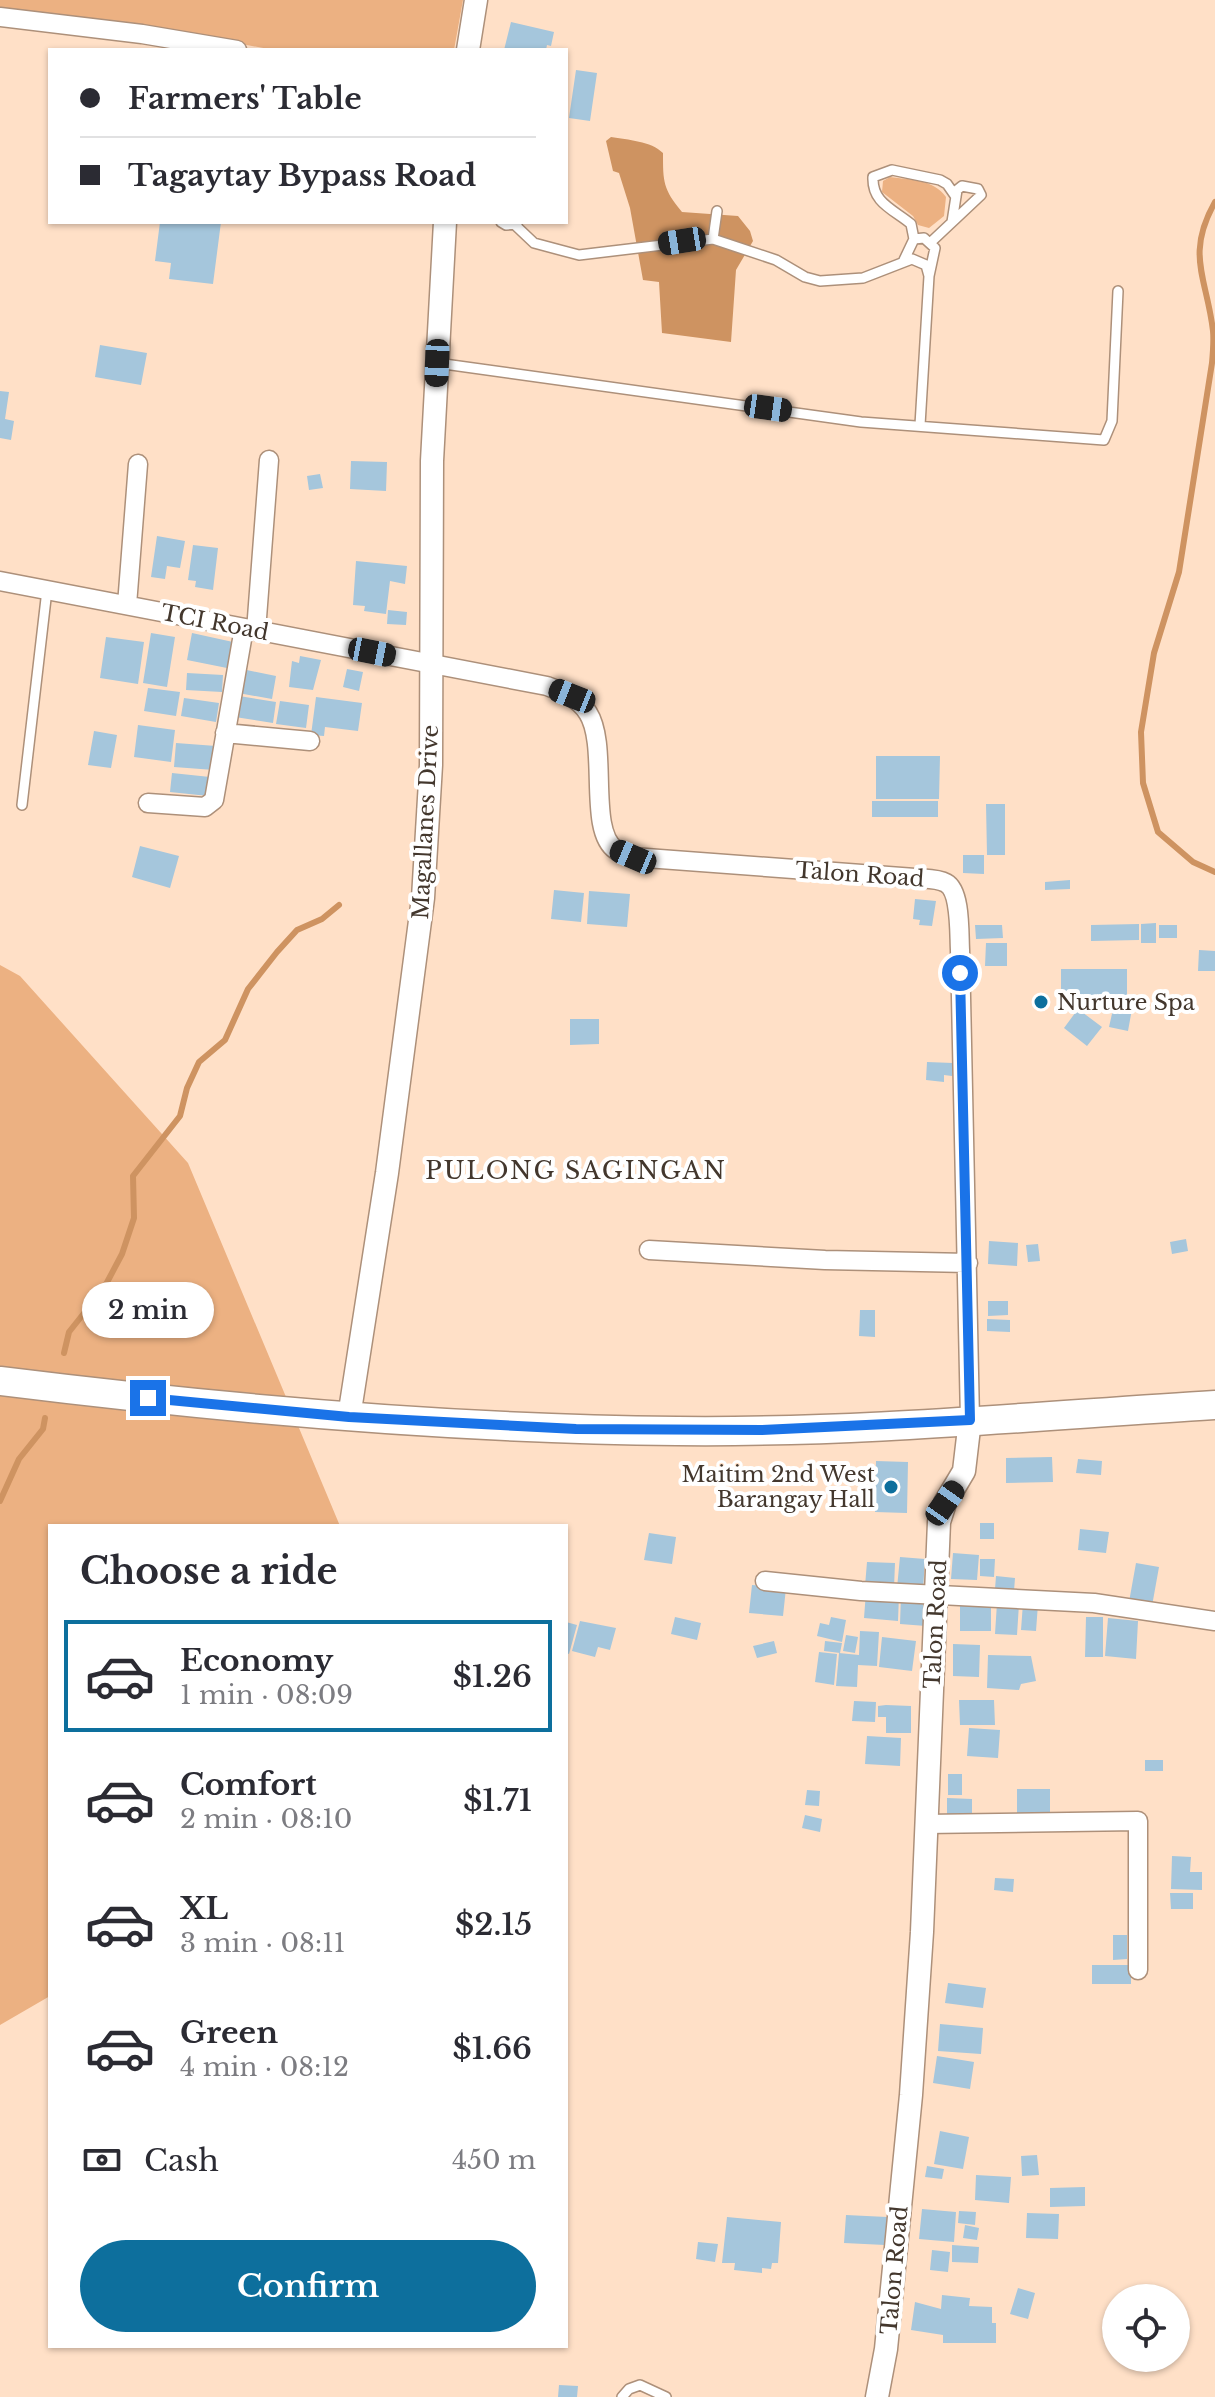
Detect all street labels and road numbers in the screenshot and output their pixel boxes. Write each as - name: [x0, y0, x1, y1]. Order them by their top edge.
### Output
- street label: TCI Road: [159, 599, 271, 646]
- street label: Magallanes Drive: [407, 724, 444, 920]
- street label: Talon Road: [795, 857, 925, 892]
- street label: Talon Road: [919, 1559, 952, 1689]
- street label: Talon Road: [875, 2204, 914, 2336]

